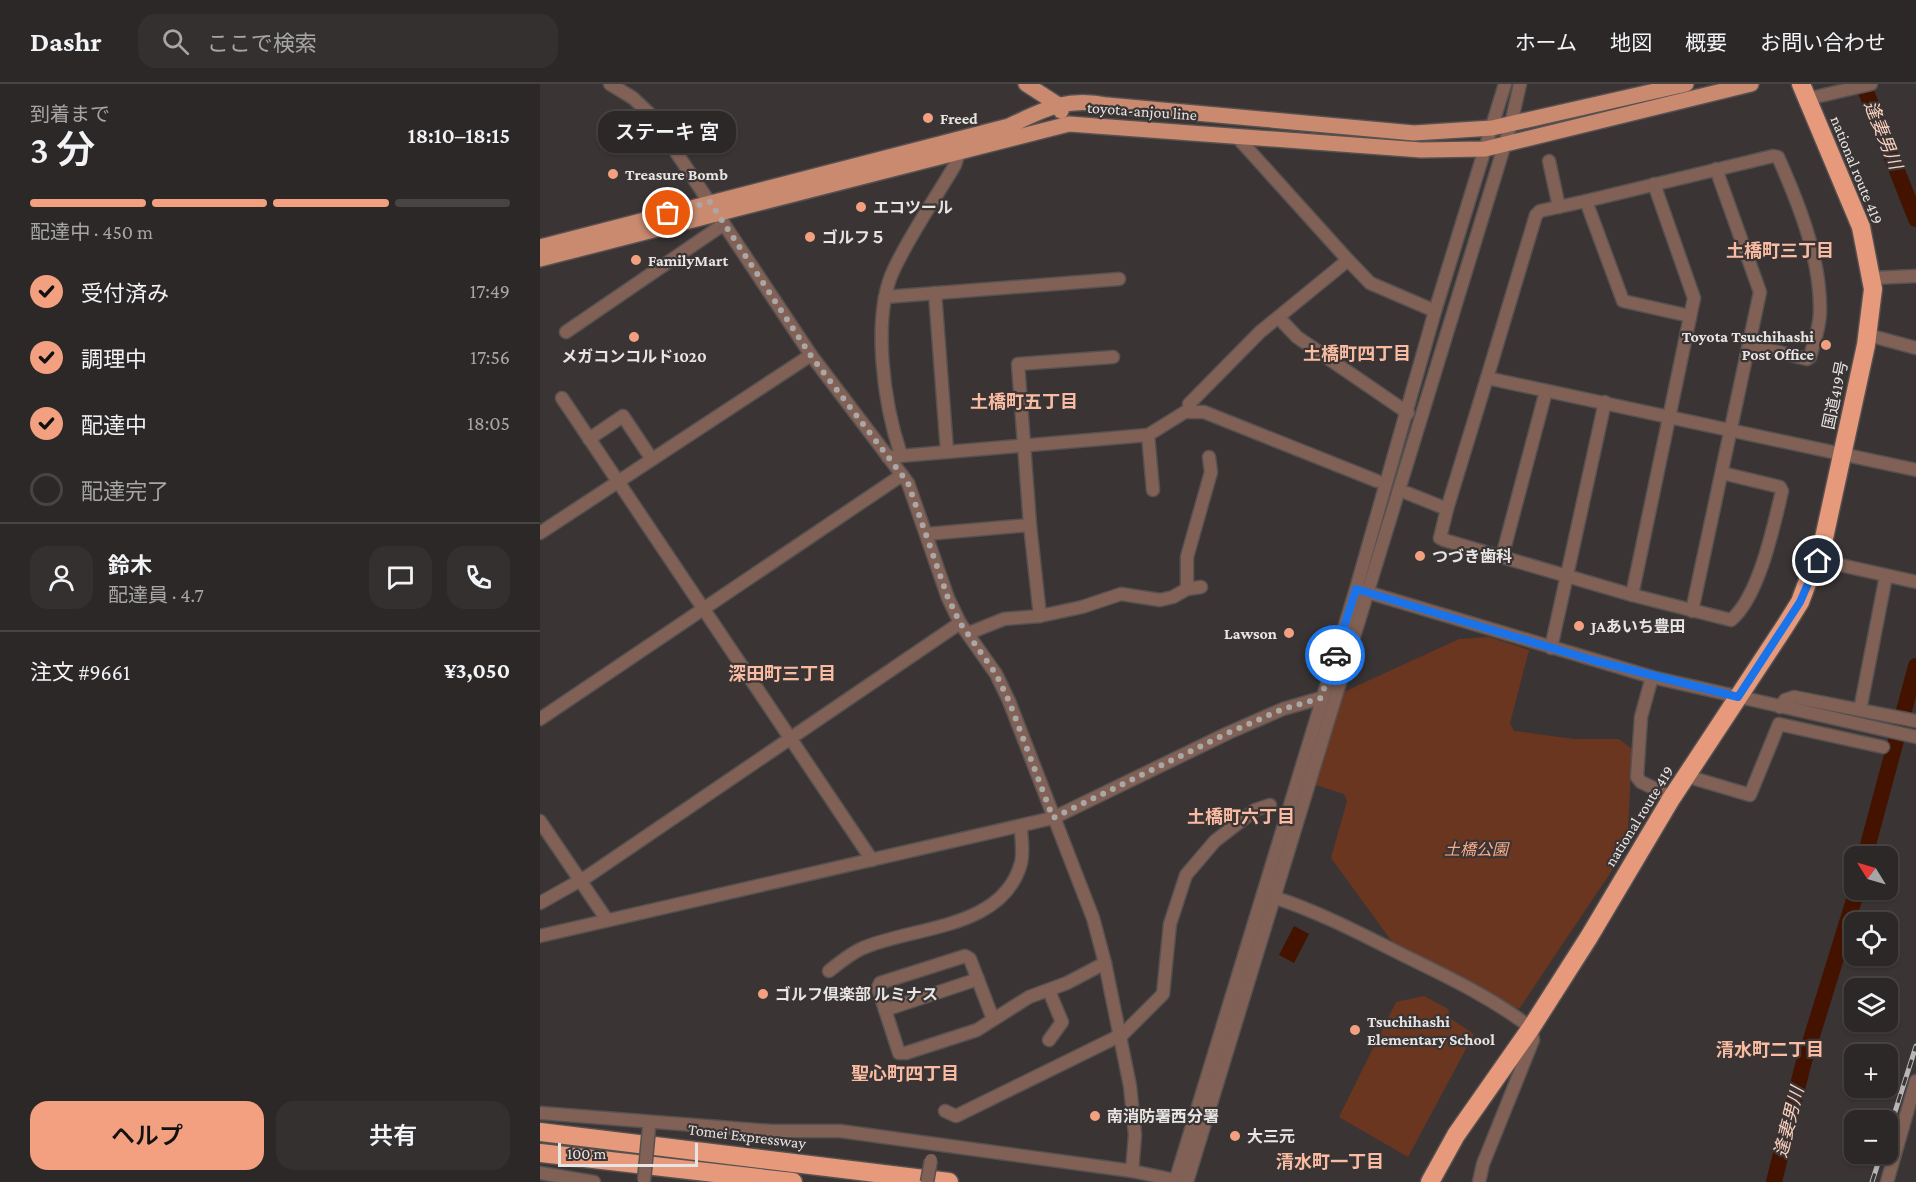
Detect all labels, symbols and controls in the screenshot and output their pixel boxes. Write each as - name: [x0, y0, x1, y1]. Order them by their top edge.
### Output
- search box: [138, 14, 558, 68]
- icon: search: [159, 25, 192, 58]
- text: Dashr: [30, 26, 102, 57]
- text: ここで検索: [207, 31, 317, 56]
- text: ホーム: [1515, 31, 1577, 55]
- text: 地図: [1610, 31, 1652, 55]
- text: 概要: [1685, 31, 1727, 55]
- text: お問い合わせ: [1760, 31, 1886, 55]
- water label: 逢妻男川: [1860, 98, 1907, 174]
- street label: toyota-anjou line: [1086, 99, 1198, 124]
- text: 到着まで: [30, 103, 110, 125]
- place label: Freed: [940, 110, 978, 127]
- callout: ステーキ 宮: [599, 111, 737, 153]
- marker: Freed: [921, 111, 935, 125]
- street label: national route 419: [1828, 113, 1886, 227]
- text: ステーキ 宮: [615, 121, 719, 143]
- text: 18:10–18:15: [408, 123, 510, 148]
- text: 3 分: [30, 128, 95, 171]
- place label: Treasure Bomb: [625, 166, 728, 183]
- marker: Treasure Bomb: [606, 167, 620, 181]
- pin: [642, 187, 693, 238]
- icon: bag: [651, 196, 684, 229]
- place label: エコツール: [873, 199, 953, 216]
- marker: エコツール: [854, 200, 868, 214]
- text: 配達中 · 450 m: [30, 221, 153, 243]
- place label: ゴルフ５: [822, 228, 886, 246]
- marker: ゴルフ５: [803, 230, 817, 244]
- district label: 土橋町三丁目: [1726, 241, 1834, 261]
- place label: FamilyMart: [648, 252, 728, 269]
- marker: FamilyMart: [629, 253, 643, 267]
- icon: check: [30, 275, 63, 308]
- text: 17:49: [470, 280, 510, 302]
- text: 受付済み: [81, 281, 169, 306]
- place label: Toyota Tsuchihashi Post Office: [1682, 328, 1815, 363]
- marker: メガコンコルド1020: [627, 330, 641, 344]
- marker: Toyota Tsuchihashi Post Office: [1819, 338, 1833, 352]
- icon: check: [30, 341, 63, 374]
- district label: 土橋町四丁目: [1303, 344, 1411, 364]
- text: 17:56: [470, 346, 510, 368]
- text: 調理中: [81, 347, 147, 372]
- place label: メガコンコルド1020: [561, 348, 707, 365]
- street label: 国道419号: [1819, 359, 1851, 431]
- district label: 土橋町五丁目: [970, 392, 1078, 412]
- icon: check: [30, 407, 63, 440]
- text: 18:05: [467, 412, 510, 434]
- text: 配達中: [81, 413, 147, 438]
- text: 配達完了: [81, 479, 169, 504]
- pin: [1792, 535, 1843, 586]
- icon: home: [1801, 544, 1834, 577]
- button: person: [30, 546, 93, 609]
- button: chat: [369, 546, 432, 609]
- button: phone: [447, 546, 510, 609]
- place label: つづき歯科: [1432, 548, 1512, 565]
- marker: つづき歯科: [1413, 549, 1427, 563]
- text: 鈴木: [108, 553, 152, 578]
- text: 配達員 · 4.7: [108, 584, 204, 606]
- place label: JAあいち豊田: [1589, 618, 1686, 635]
- marker: JAあいち豊田: [1572, 619, 1586, 633]
- place label: Lawson: [1224, 625, 1277, 642]
- courier: [1305, 625, 1365, 685]
- marker: Lawson: [1282, 626, 1296, 640]
- icon: car: [1319, 639, 1352, 672]
- text: ¥3,050: [444, 658, 510, 683]
- text: 注文 #9661: [30, 660, 130, 685]
- district label: 深田町三丁目: [728, 664, 836, 684]
- street label: national route 419: [1601, 763, 1677, 869]
- district label: 土橋町六丁目: [1187, 807, 1295, 827]
- park label: 土橋公園: [1444, 841, 1510, 858]
- north arrow: [1844, 846, 1898, 900]
- map controls: [1844, 846, 1898, 1164]
- button: locate: [1844, 912, 1898, 966]
- button: layers: [1844, 978, 1898, 1032]
- place label: ゴルフ倶楽部 ルミナス: [775, 985, 938, 1003]
- marker: ゴルフ倶楽部 ルミナス: [756, 987, 770, 1001]
- place label: Tsuchihashi Elementary School: [1367, 1013, 1495, 1048]
- marker: Tsuchihashi Elementary School: [1348, 1023, 1362, 1037]
- district label: 清水町二丁目: [1716, 1040, 1824, 1060]
- button: +: [1844, 1044, 1898, 1098]
- district label: 聖心町四丁目: [851, 1064, 959, 1084]
- water label: 逢妻男川: [1771, 1083, 1808, 1159]
- button: ヘルプ: [30, 1101, 264, 1170]
- button: 共有: [276, 1101, 510, 1170]
- place label: 南消防署西分署: [1107, 1108, 1219, 1125]
- marker: 南消防署西分署: [1088, 1109, 1102, 1123]
- button: −: [1844, 1110, 1898, 1164]
- street label: Tomei Expressway: [687, 1120, 808, 1153]
- place label: 大三元: [1247, 1128, 1295, 1145]
- marker: 大三元: [1228, 1129, 1242, 1143]
- scale bar: [558, 1140, 698, 1168]
- text: 100 m: [567, 1145, 606, 1162]
- district label: 清水町一丁目: [1276, 1152, 1384, 1172]

